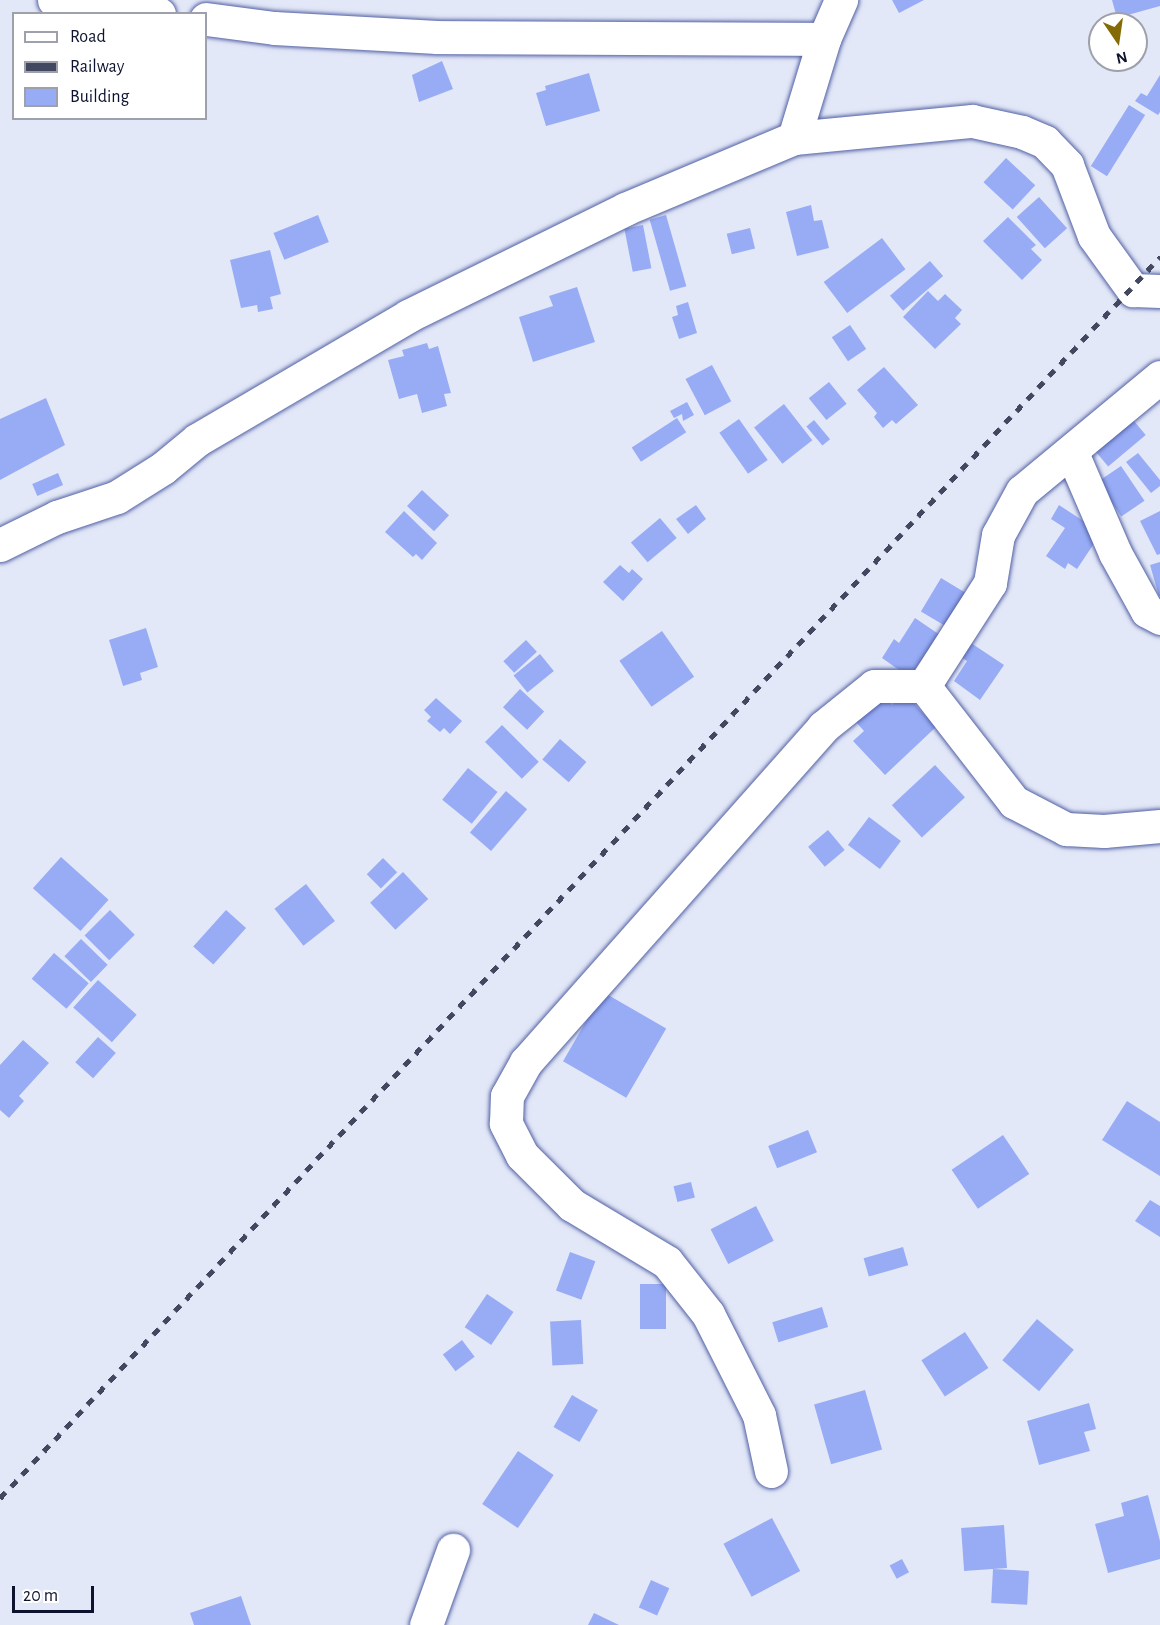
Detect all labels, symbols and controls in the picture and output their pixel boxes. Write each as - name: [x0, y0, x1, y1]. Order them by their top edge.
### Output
- legend: [12, 12, 207, 120]
- north arrow: [1088, 12, 1148, 72]
- text: Road: [70, 28, 106, 46]
- text: N: [1114, 49, 1129, 67]
- text: Railway: [70, 58, 124, 76]
- text: Building: [70, 88, 129, 106]
- scale bar: [15, 1574, 98, 1612]
- text: 20 m: [23, 1587, 58, 1605]

